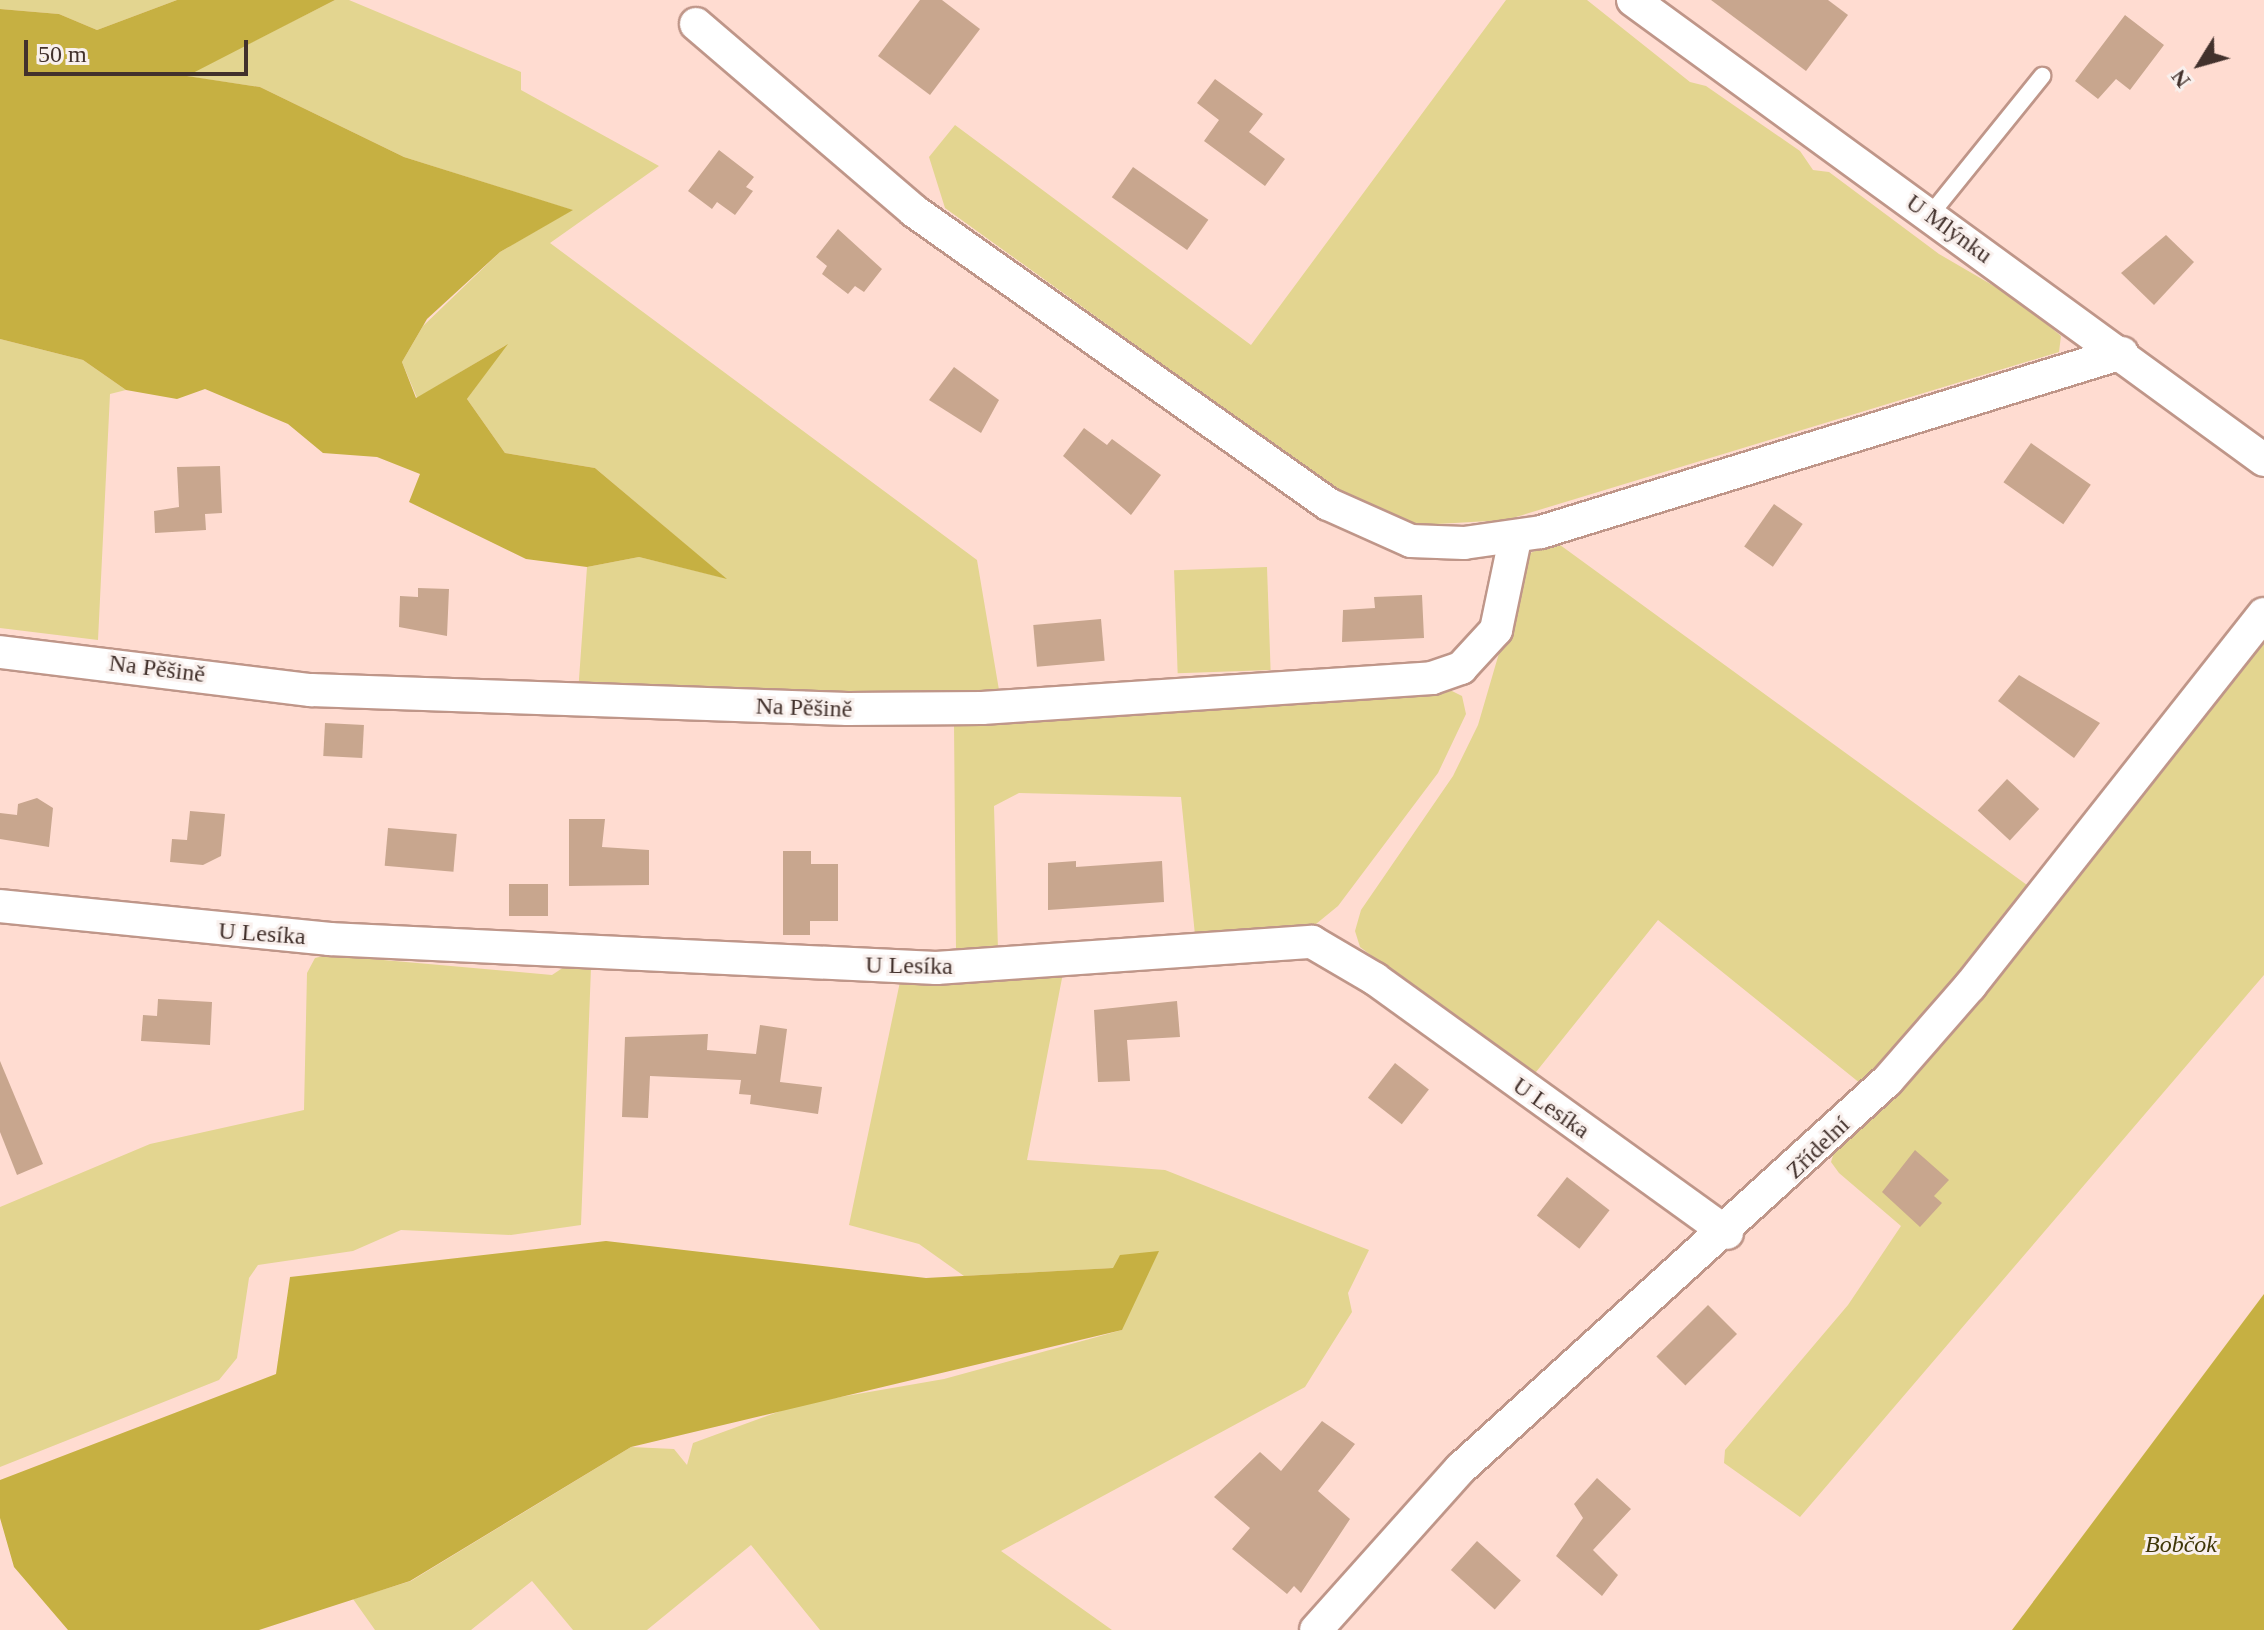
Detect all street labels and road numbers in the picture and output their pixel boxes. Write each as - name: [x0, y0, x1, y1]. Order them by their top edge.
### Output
- street label: U Mlýnku: [1900, 188, 1998, 270]
- street label: Na Pěšině: [107, 649, 207, 689]
- street label: Na Pěšině: [755, 692, 853, 724]
- street label: U Lesíka: [217, 917, 307, 951]
- street label: U Lesíka: [865, 951, 953, 981]
- street label: U Lesíka: [1507, 1071, 1595, 1145]
- street label: Zřídelní: [1780, 1111, 1856, 1185]

